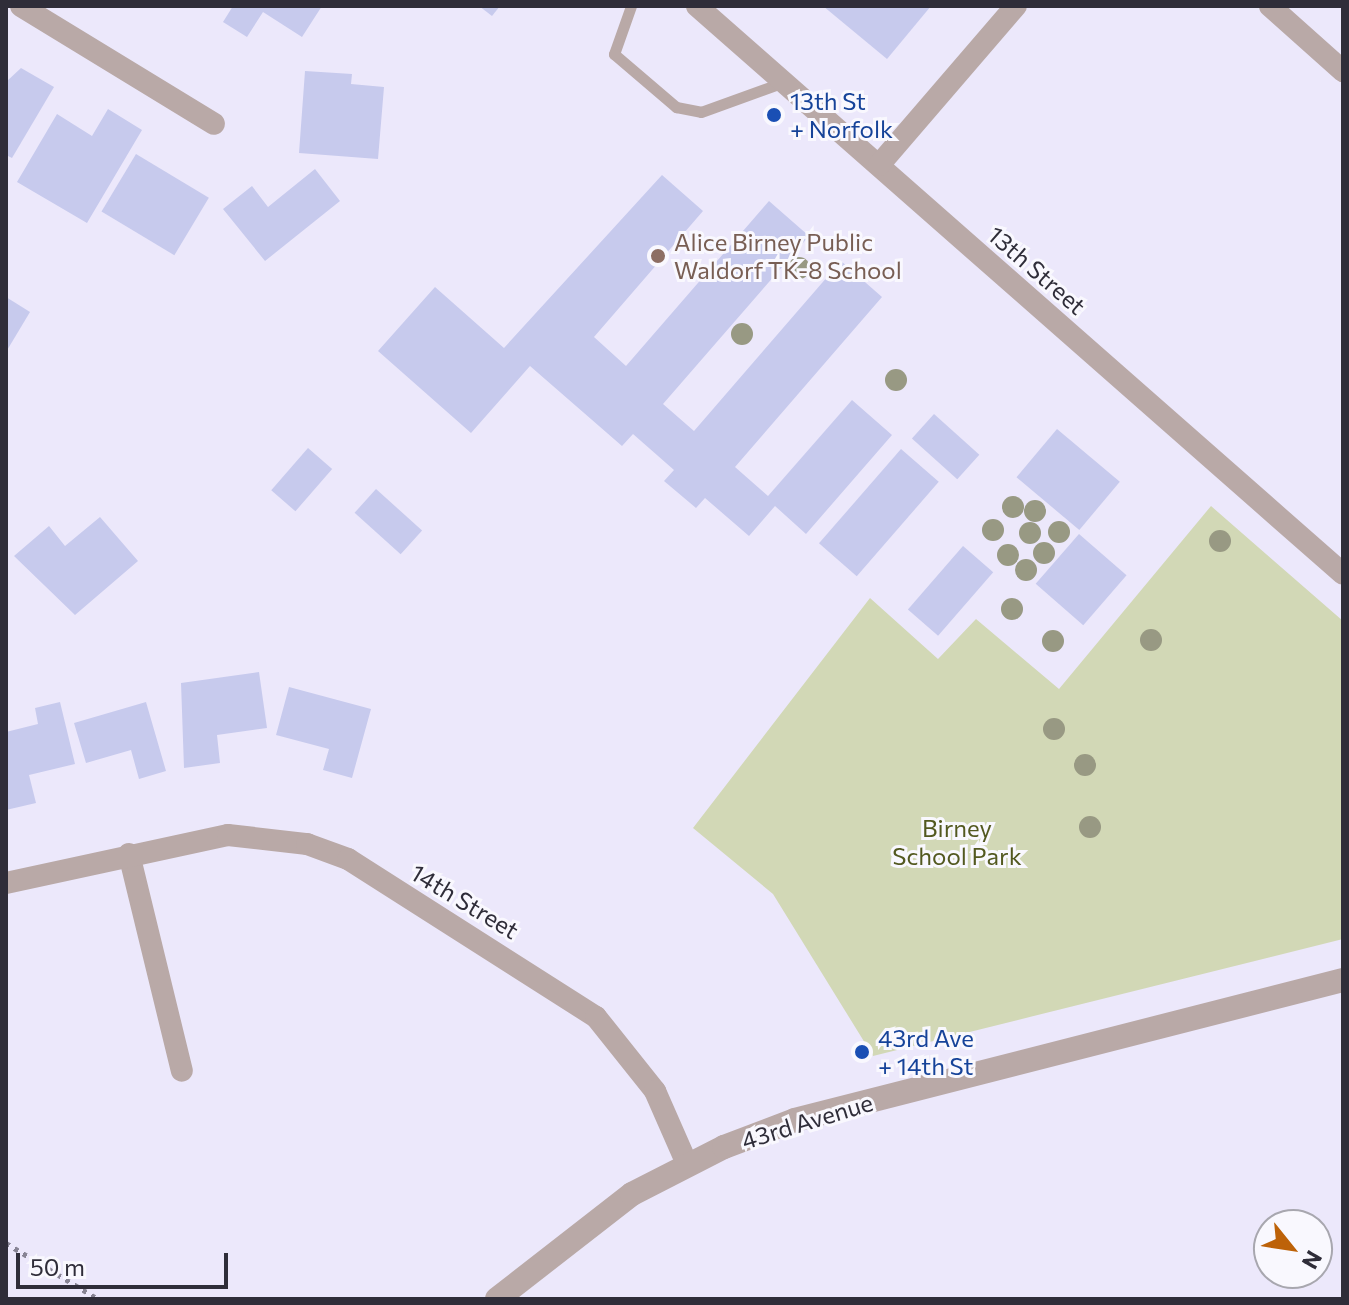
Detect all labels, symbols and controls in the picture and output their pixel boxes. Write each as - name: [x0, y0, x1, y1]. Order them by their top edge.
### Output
- place label: 13th St + Norfolk: [790, 87, 893, 143]
- marker: 13th St + Norfolk: [765, 106, 783, 124]
- street label: 13th Street: [982, 220, 1092, 320]
- place label: Alice Birney Public Waldorf TK-8 School: [674, 228, 902, 284]
- marker: Alice Birney Public Waldorf TK-8 School: [649, 247, 667, 265]
- park label: Birney School Park: [892, 814, 1022, 870]
- street label: 14th Street: [406, 858, 524, 944]
- place label: 43rd Ave + 14th St: [878, 1024, 974, 1080]
- marker: 43rd Ave + 14th St: [853, 1043, 871, 1061]
- street label: 43rd Avenue: [738, 1087, 876, 1155]
- north arrow: [1253, 1209, 1333, 1289]
- scale bar: [20, 1237, 232, 1287]
- text: N: [1297, 1246, 1328, 1274]
- text: 50 m: [30, 1252, 85, 1281]

